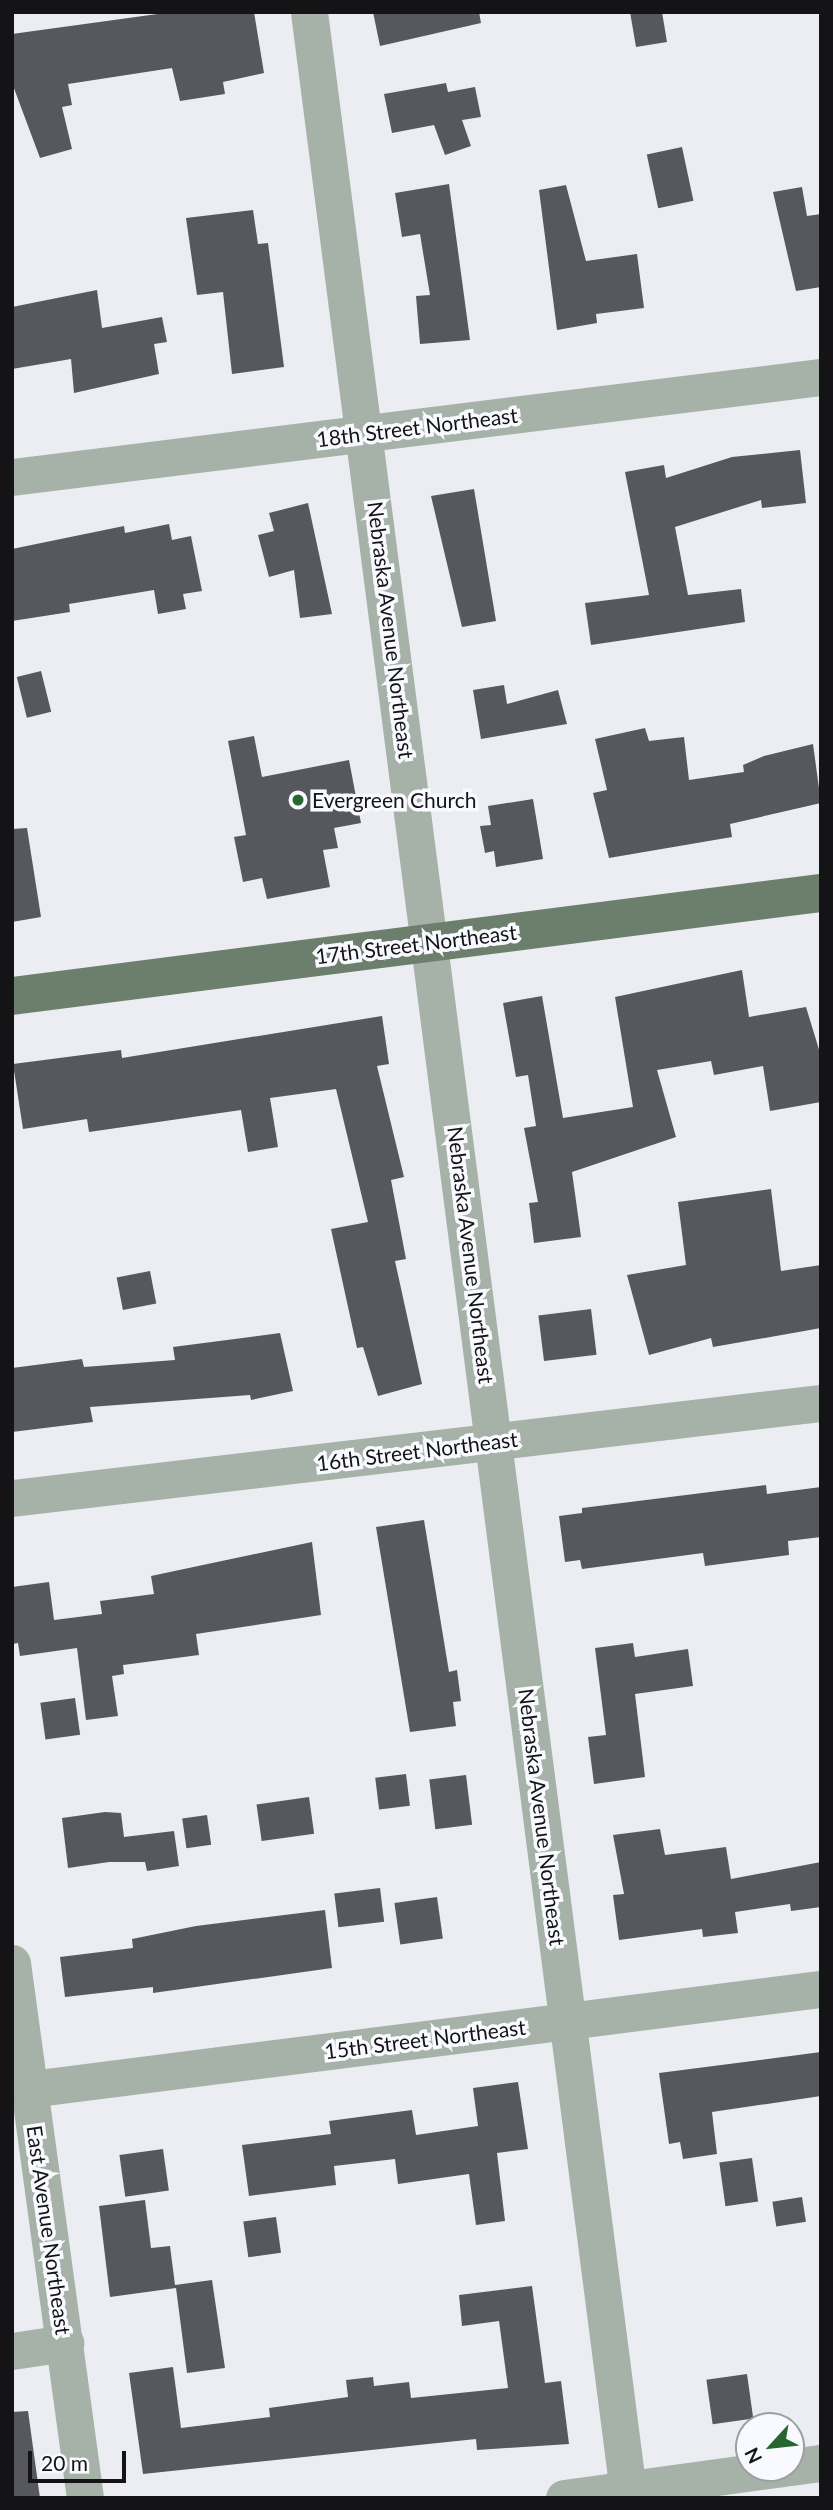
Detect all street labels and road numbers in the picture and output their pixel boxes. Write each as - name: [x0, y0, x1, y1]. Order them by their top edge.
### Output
- street label: 18th Street Northeast: [315, 402, 519, 452]
- street label: Nebraska Avenue Northeast: [363, 500, 419, 760]
- street label: 17th Street Northeast: [314, 919, 518, 969]
- street label: Nebraska Avenue Northeast: [443, 1125, 499, 1385]
- street label: 16th Street Northeast: [315, 1426, 519, 1476]
- street label: Nebraska Avenue Northeast: [514, 1687, 570, 1947]
- street label: 15th Street Northeast: [323, 2014, 527, 2064]
- street label: East Avenue Northeast: [22, 2123, 76, 2337]

